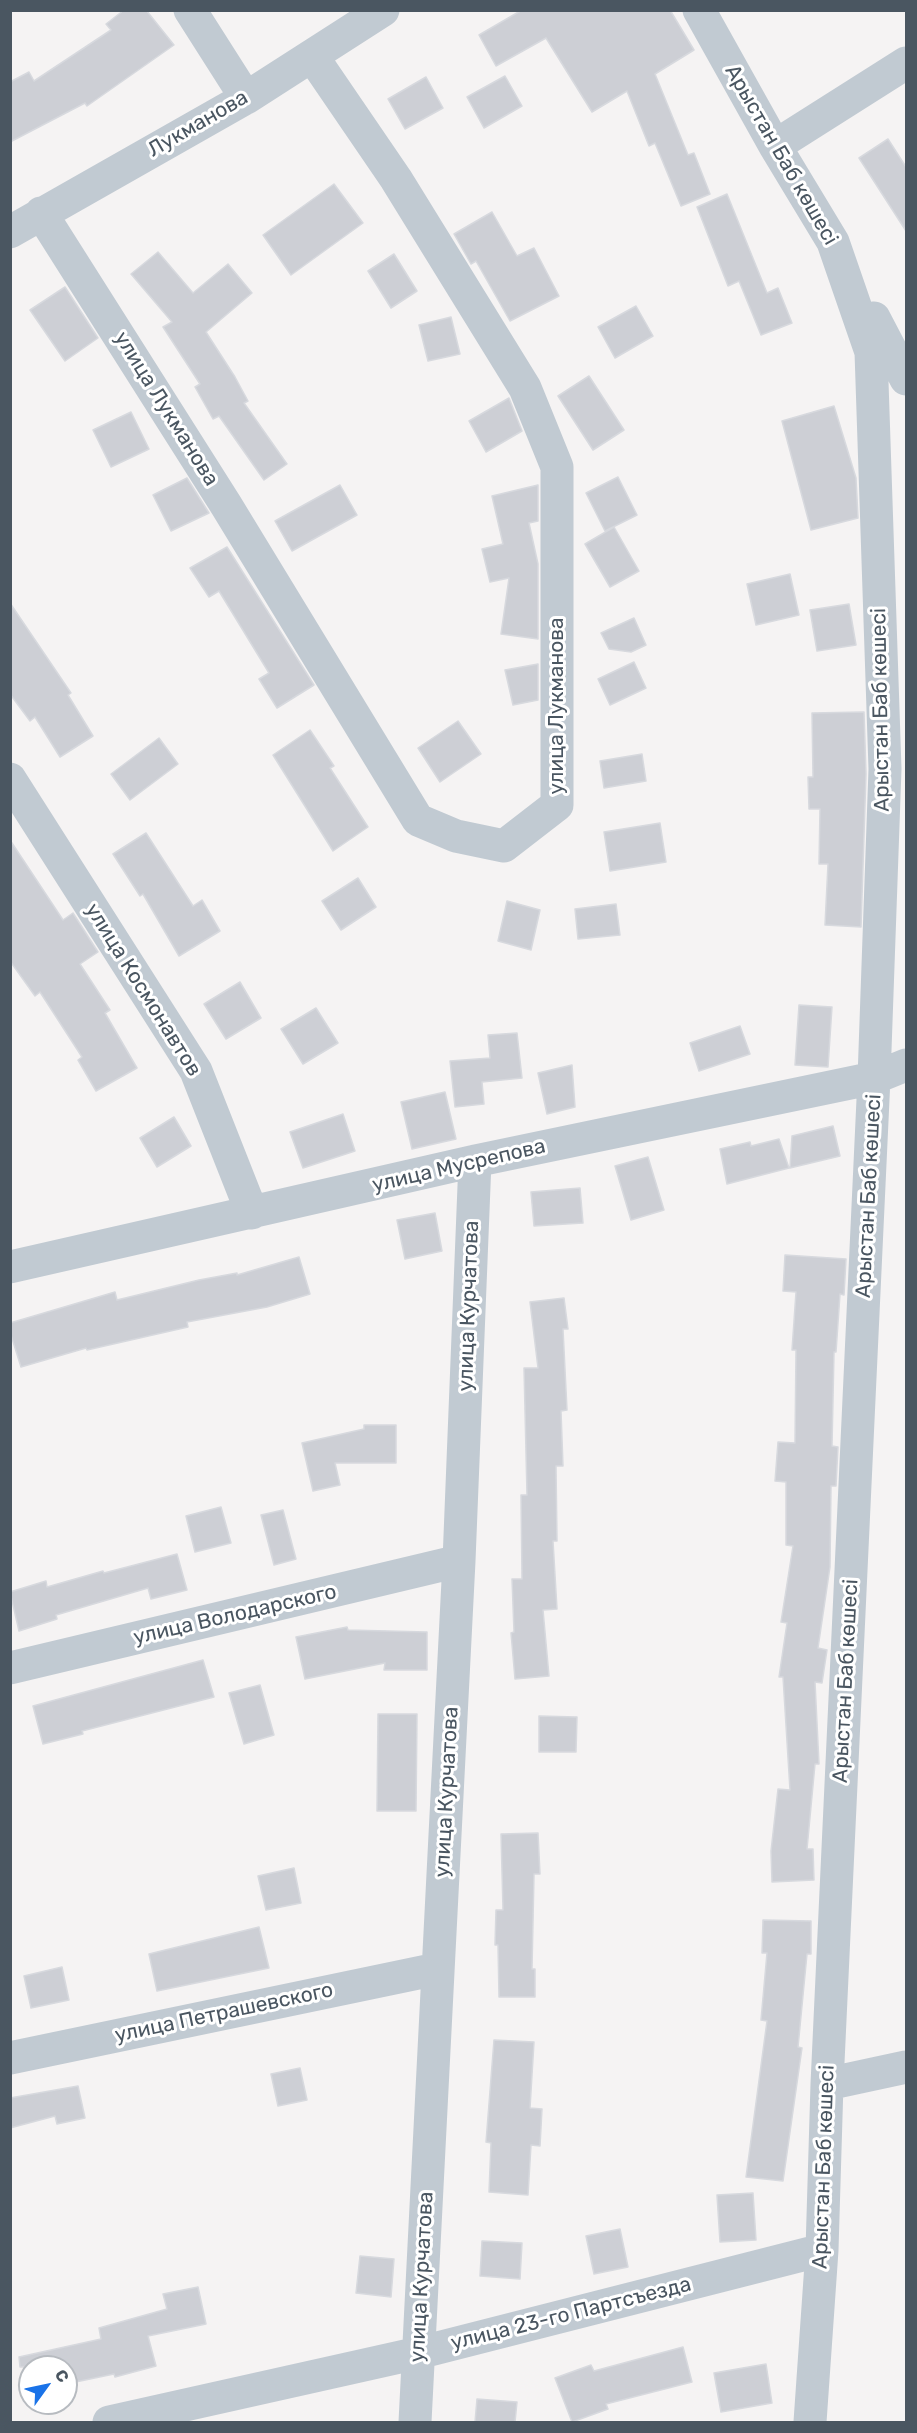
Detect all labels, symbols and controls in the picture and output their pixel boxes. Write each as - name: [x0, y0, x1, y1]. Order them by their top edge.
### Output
- street label: Арыстан Баб көшесі: [719, 60, 843, 250]
- street label: Лукманова: [143, 85, 253, 163]
- street label: улица Лукманова: [108, 327, 224, 491]
- street label: Арыстан Баб көшесі: [867, 608, 895, 812]
- street label: улица Лукманова: [544, 617, 570, 795]
- street label: улица Космонавтов: [80, 899, 206, 1081]
- street label: Арыстан Баб көшесі: [851, 1093, 887, 1299]
- street label: улица Мусрепова: [370, 1134, 548, 1198]
- street label: улица Курчатова: [453, 1220, 485, 1392]
- street label: Арыстан Баб көшесі: [828, 1578, 864, 1784]
- street label: улица Володарского: [131, 1579, 339, 1651]
- street label: улица Курчатова: [430, 1706, 464, 1878]
- street label: улица Петрашевского: [113, 1978, 335, 2048]
- street label: Арыстан Баб көшесі: [808, 2065, 840, 2269]
- street label: улица Курчатова: [405, 2191, 439, 2363]
- street label: улица 23-го Партсъезда: [448, 2272, 694, 2356]
- north arrow: [18, 2355, 78, 2415]
- text: С: [51, 2366, 73, 2386]

